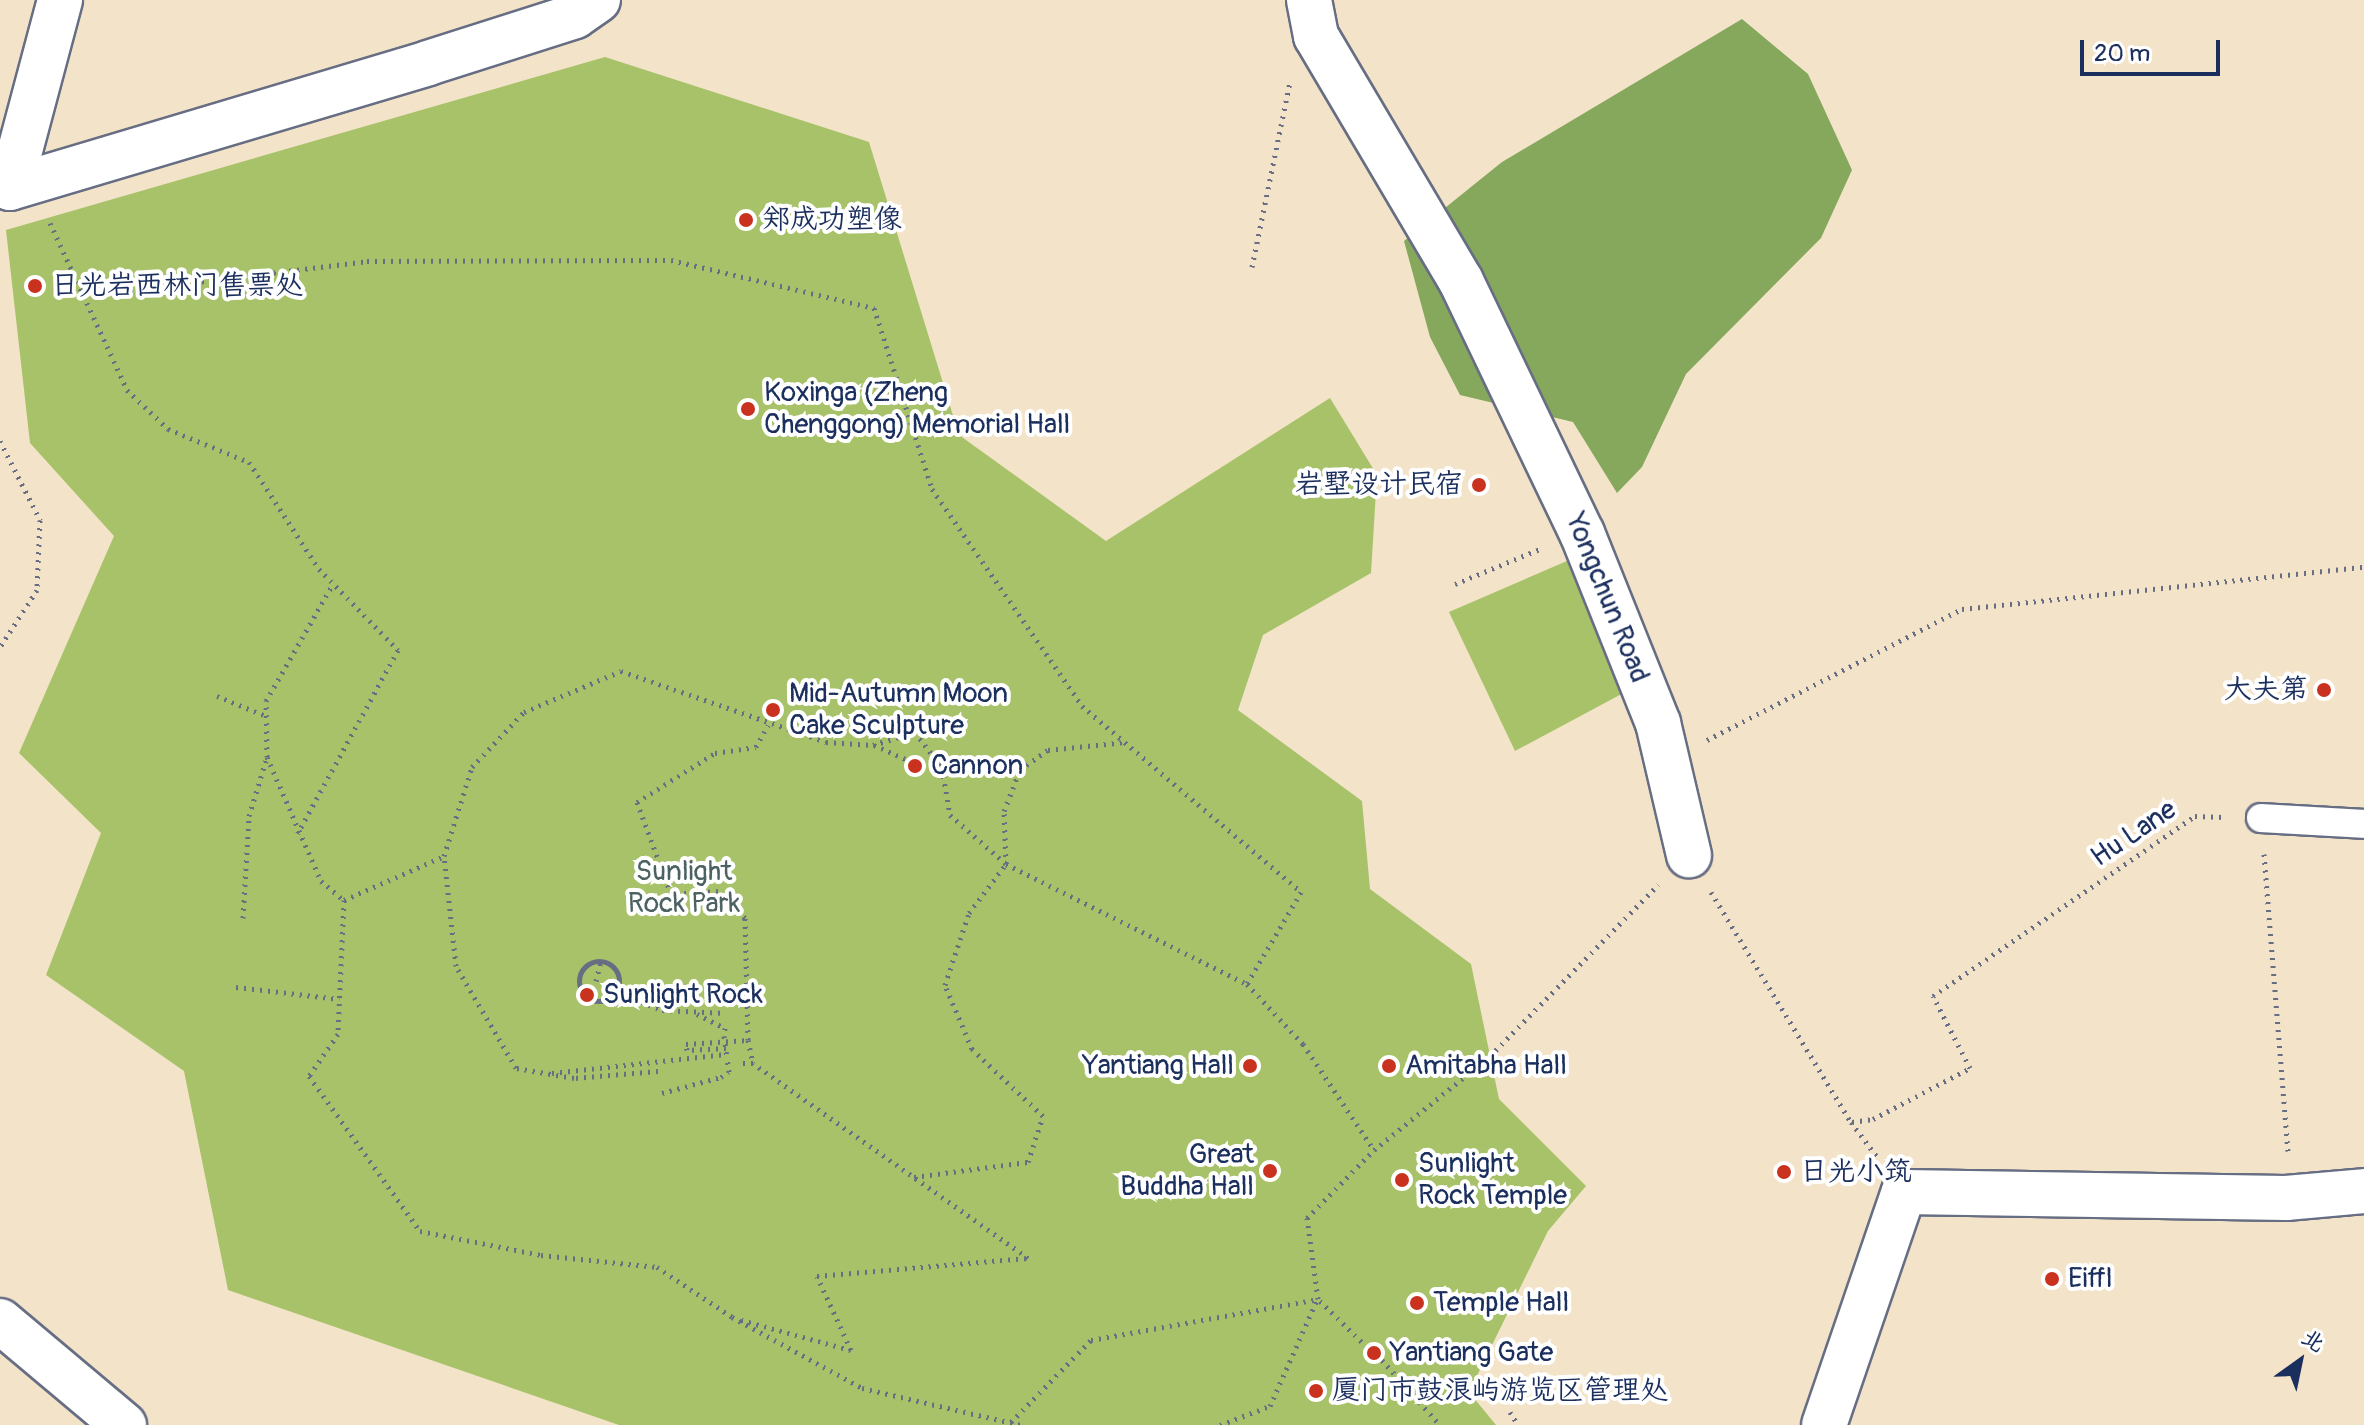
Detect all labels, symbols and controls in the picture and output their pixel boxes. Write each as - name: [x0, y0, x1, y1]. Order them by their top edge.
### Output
- scale bar: [2084, 24, 2224, 74]
- text: 20 m: [2094, 39, 2150, 68]
- place label: 郑成功塑像: [762, 203, 902, 237]
- marker: 郑成功塑像: [737, 211, 755, 229]
- place label: 日光岩西林门售票处: [51, 269, 303, 303]
- marker: 日光岩西林门售票处: [26, 277, 44, 295]
- place label: Koxinga (Zheng Chenggong) Memorial Hall: [764, 376, 1070, 442]
- marker: Koxinga (Zheng Chenggong) Memorial Hall: [739, 400, 757, 418]
- place label: 岩墅设计民宿: [1295, 468, 1463, 502]
- marker: 岩墅设计民宿: [1470, 476, 1488, 494]
- street label: Yongchun Road: [1558, 508, 1656, 688]
- place label: 大夫第: [2224, 673, 2308, 707]
- place label: Mid-Autumn Moon Cake Sculpture: [789, 677, 1008, 743]
- marker: 大夫第: [2315, 681, 2333, 699]
- marker: Mid-Autumn Moon Cake Sculpture: [764, 701, 782, 719]
- place label: Cannon: [931, 749, 1023, 783]
- marker: Cannon: [906, 757, 924, 775]
- street label: Hu Lane: [2085, 793, 2183, 875]
- park label: Sunlight Rock Park: [628, 855, 740, 921]
- place label: Sunlight Rock: [603, 978, 763, 1012]
- marker: Sunlight Rock: [578, 986, 596, 1004]
- place label: Yantiang Hall: [1083, 1049, 1234, 1083]
- place label: Amitabha Hall: [1405, 1049, 1567, 1083]
- marker: Yantiang Hall: [1241, 1057, 1259, 1075]
- marker: Amitabha Hall: [1380, 1057, 1398, 1075]
- place label: Great Buddha Hall: [1120, 1138, 1254, 1204]
- place label: Sunlight Rock Temple: [1418, 1147, 1567, 1213]
- place label: 日光小筑: [1800, 1155, 1912, 1189]
- marker: Great Buddha Hall: [1261, 1162, 1279, 1180]
- marker: 日光小筑: [1775, 1163, 1793, 1181]
- marker: Sunlight Rock Temple: [1393, 1171, 1411, 1189]
- place label: Eiffl: [2068, 1262, 2113, 1296]
- marker: Eiffl: [2043, 1270, 2061, 1288]
- place label: Temple Hall: [1433, 1286, 1569, 1320]
- marker: Temple Hall: [1408, 1294, 1426, 1312]
- north arrow: [2260, 1321, 2340, 1401]
- text: 北: [2296, 1323, 2330, 1359]
- place label: Yantiang Gate: [1390, 1336, 1553, 1370]
- marker: Yantiang Gate: [1365, 1344, 1383, 1362]
- place label: 厦门市鼓浪屿游览区管理处: [1332, 1374, 1668, 1408]
- marker: 厦门市鼓浪屿游览区管理处: [1307, 1382, 1325, 1400]

